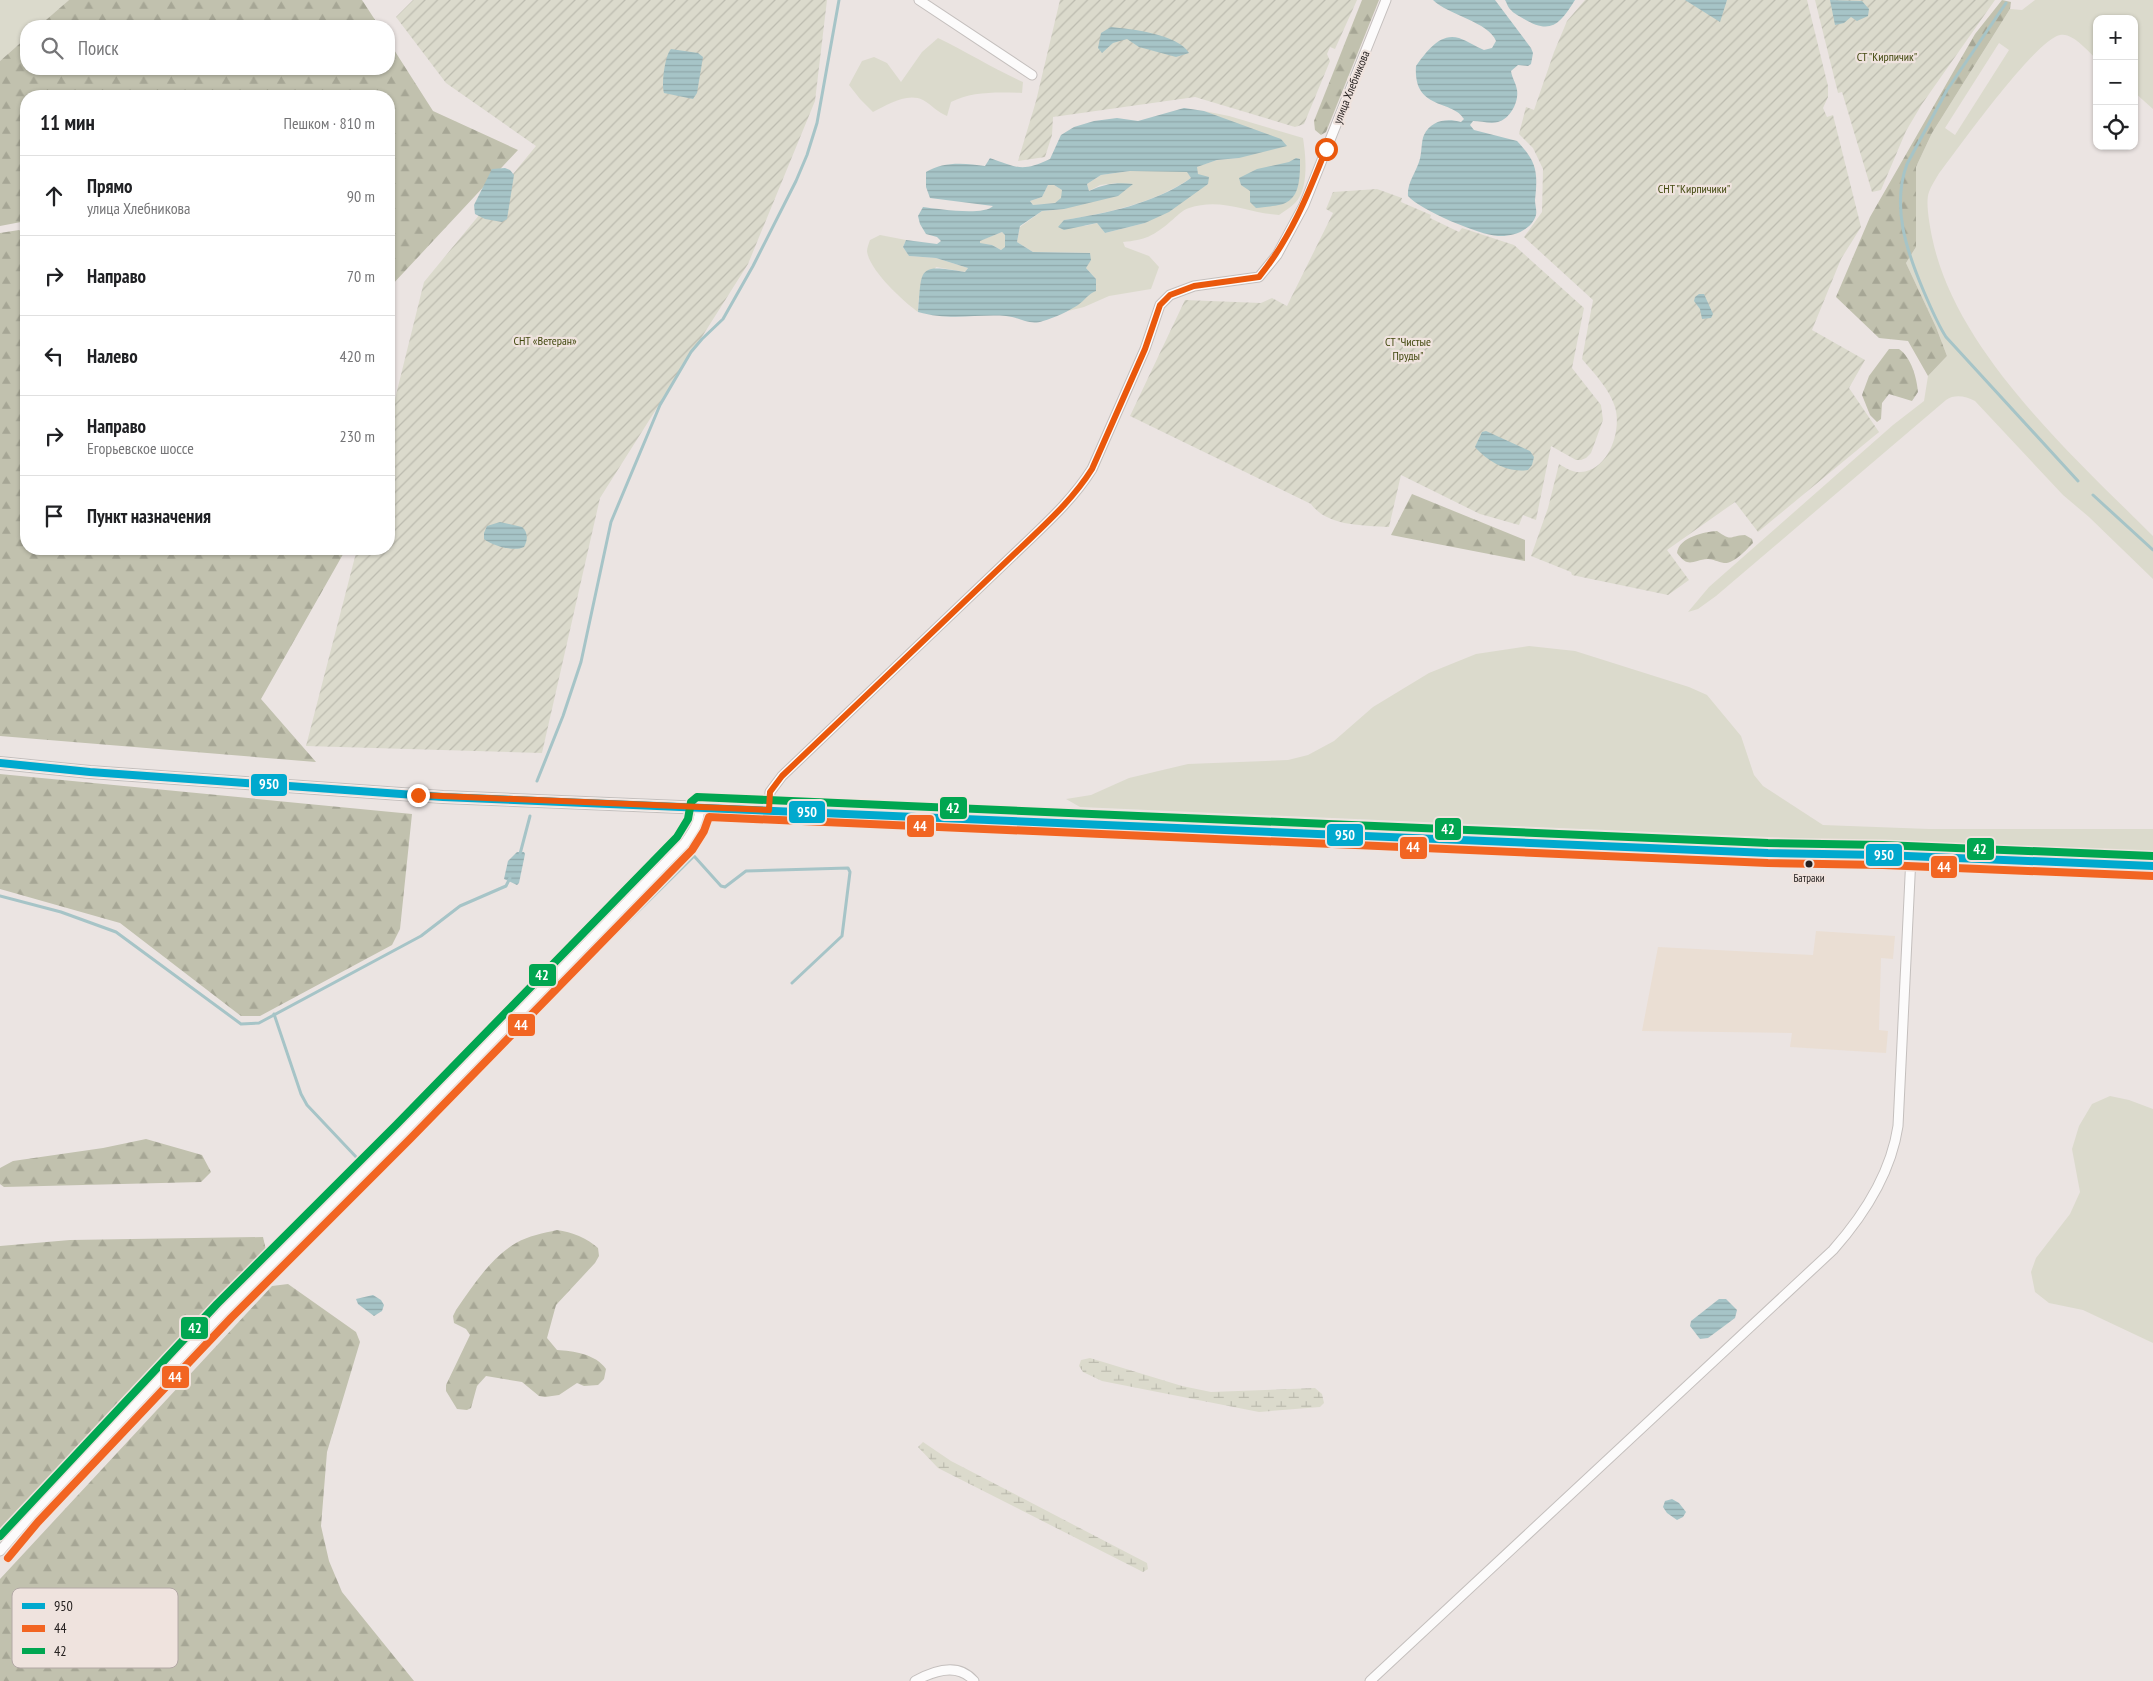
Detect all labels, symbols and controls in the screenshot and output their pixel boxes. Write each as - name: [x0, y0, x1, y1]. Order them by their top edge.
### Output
- map controls: [2093, 15, 2138, 150]
- button: +: [2093, 15, 2138, 60]
- search box: [20, 20, 395, 75]
- icon: search: [38, 34, 66, 62]
- text: Поиск: [78, 36, 119, 60]
- street label: улица Хлебникова: [1330, 48, 1373, 126]
- park label: СТ "Кирпичик": [1857, 49, 1917, 64]
- button: −: [2093, 60, 2138, 105]
- button: locate: [2093, 105, 2138, 150]
- text: 11 мин: [40, 109, 95, 136]
- text: Пешком · 810 m: [284, 113, 375, 133]
- route start: [1315, 138, 1338, 161]
- text: Прямо: [87, 174, 132, 198]
- park label: СНТ "Кирпичики": [1658, 181, 1730, 196]
- icon: ahead: [40, 182, 68, 210]
- text: 90 m: [347, 186, 375, 206]
- text: улица Хлебникова: [87, 198, 190, 218]
- icon: right: [40, 262, 68, 290]
- text: Направо: [87, 264, 146, 288]
- text: 70 m: [347, 266, 375, 286]
- park label: СНТ «Ветеран»: [513, 333, 577, 348]
- park label: СТ "Чистые Пруды": [1385, 334, 1431, 363]
- icon: left: [40, 342, 68, 370]
- text: Налево: [87, 344, 138, 368]
- text: 420 m: [340, 346, 375, 366]
- text: Направо: [87, 414, 146, 438]
- icon: right: [40, 422, 68, 450]
- text: 230 m: [340, 426, 375, 446]
- text: Егорьевское шоссе: [87, 438, 194, 458]
- icon: arrive: [40, 502, 68, 530]
- text: Пункт назначения: [87, 504, 211, 528]
- line badge: 950: [250, 773, 288, 797]
- text: 950: [259, 775, 279, 793]
- route end: [407, 784, 430, 807]
- line badge: 42: [939, 796, 968, 820]
- text: 42: [946, 799, 960, 817]
- line badge: 950: [788, 800, 826, 824]
- text: 950: [797, 803, 817, 821]
- line badge: 44: [906, 814, 935, 838]
- text: 44: [913, 817, 927, 835]
- line badge: 42: [1434, 817, 1462, 841]
- text: 42: [1441, 820, 1455, 838]
- line badge: 950: [1326, 823, 1364, 847]
- text: 950: [1335, 826, 1355, 844]
- line badge: 44: [1399, 836, 1428, 860]
- line badge: 42: [1966, 837, 1995, 861]
- text: 44: [1406, 838, 1420, 856]
- text: 42: [1973, 840, 1987, 858]
- line badge: 950: [1865, 843, 1903, 867]
- text: 950: [1874, 846, 1894, 864]
- line badge: 44: [1930, 855, 1958, 879]
- text: 44: [1937, 858, 1951, 876]
- marker: Батраки: [1804, 859, 1814, 869]
- place label: Батраки: [1793, 871, 1825, 885]
- line badge: 42: [528, 963, 557, 987]
- text: 42: [535, 966, 549, 984]
- line badge: 44: [507, 1013, 536, 1037]
- text: 44: [514, 1016, 528, 1034]
- line badge: 42: [180, 1316, 209, 1340]
- text: 42: [188, 1319, 202, 1337]
- line badge: 44: [161, 1365, 190, 1389]
- text: 44: [168, 1368, 182, 1386]
- legend: [12, 1588, 178, 1668]
- text: 950: [54, 1597, 73, 1615]
- text: 44: [54, 1619, 67, 1637]
- text: 42: [54, 1642, 67, 1660]

